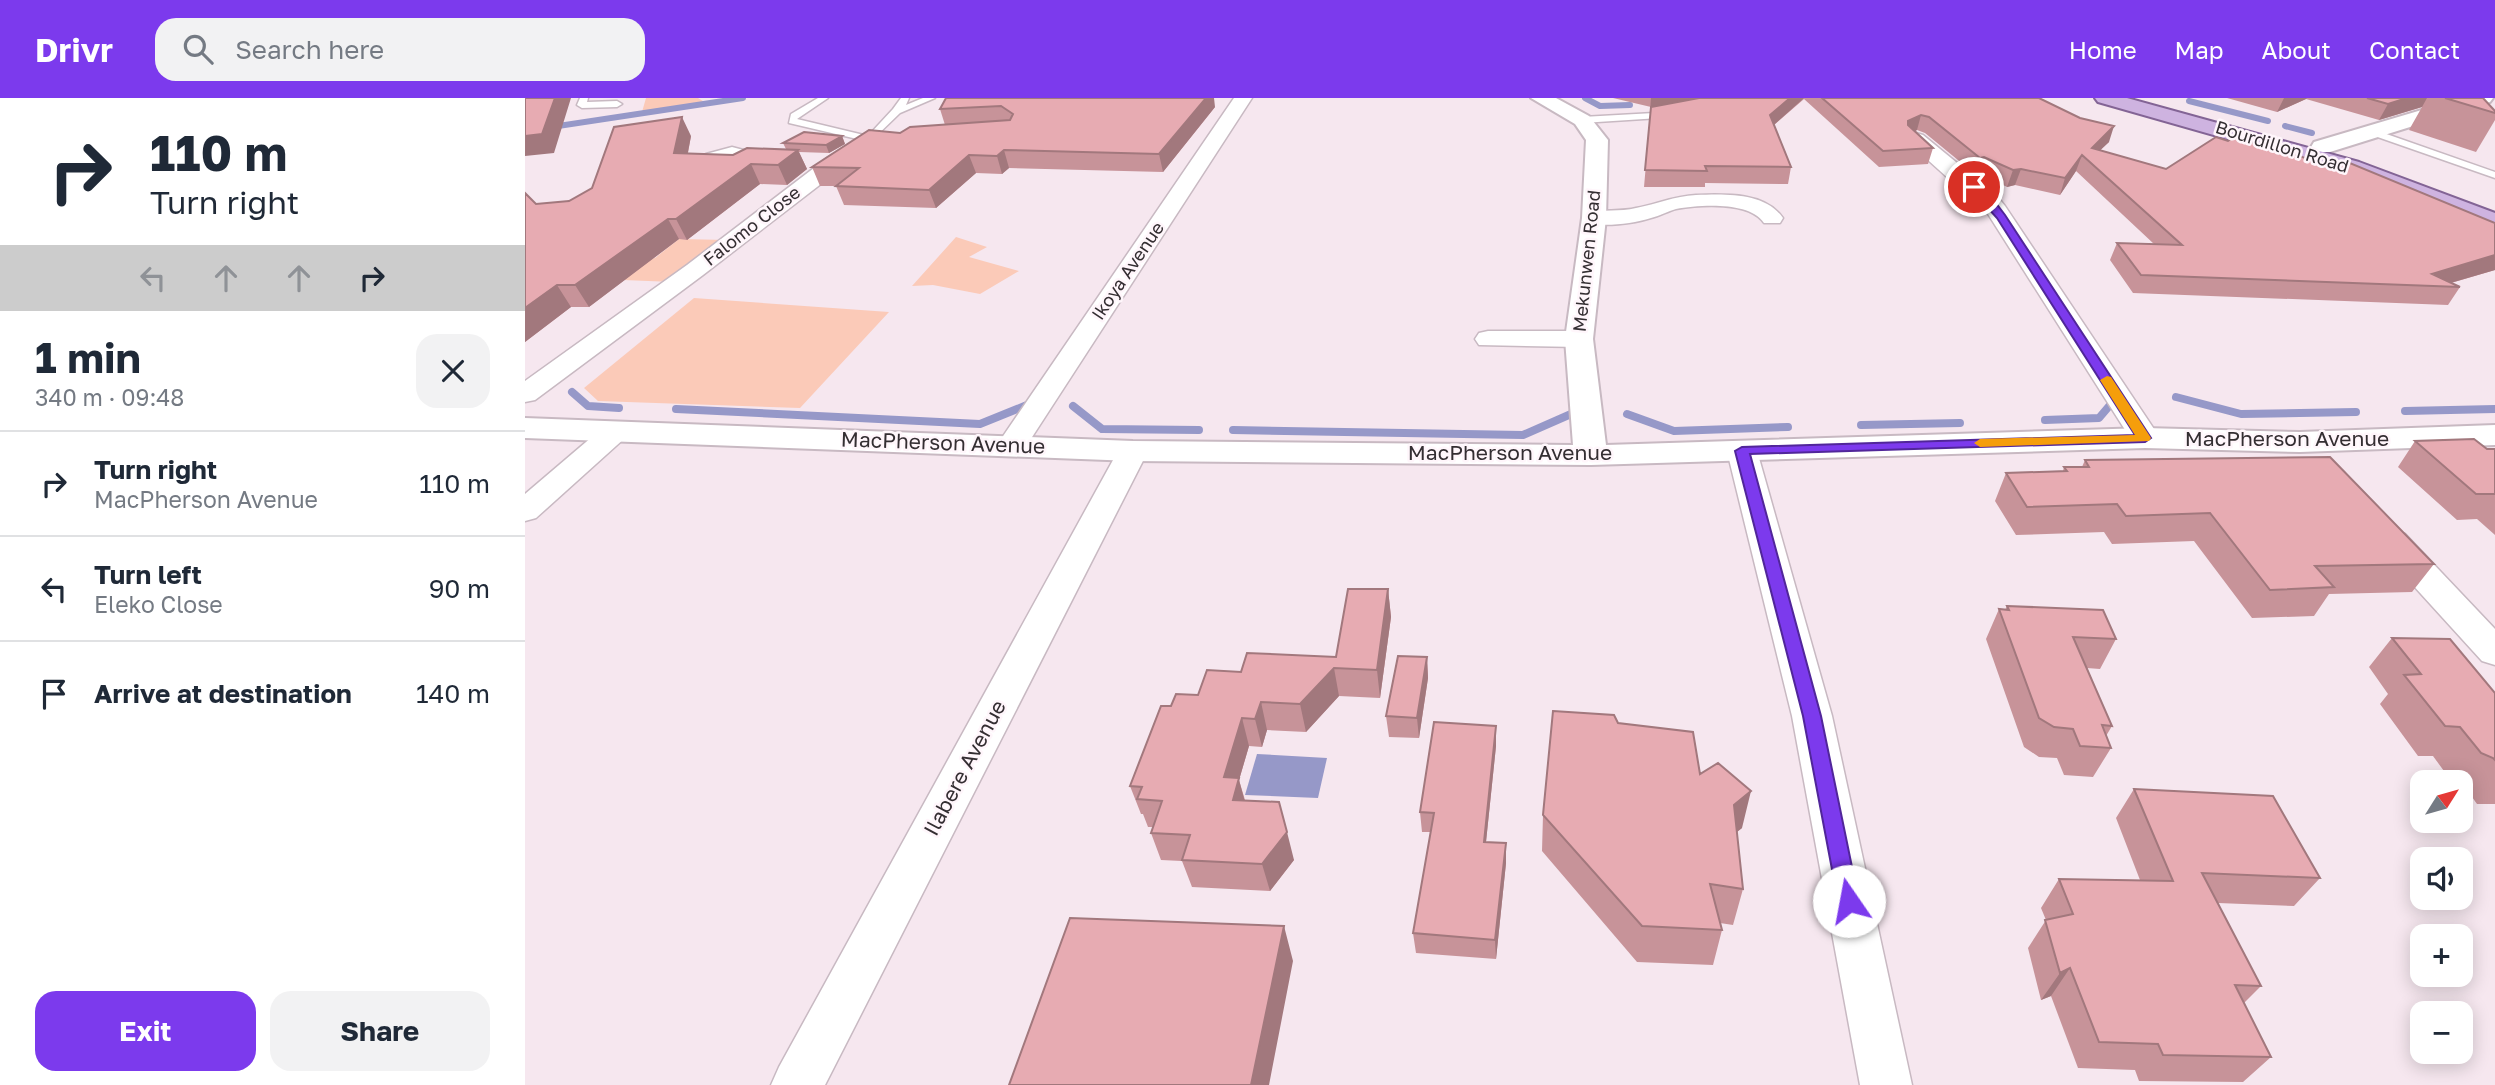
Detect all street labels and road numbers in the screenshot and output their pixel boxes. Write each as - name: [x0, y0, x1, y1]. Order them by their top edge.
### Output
- street label: Bourdillon Road: [2213, 115, 2352, 177]
- street label: Falomo Close: [699, 181, 804, 270]
- street label: Mekunwen Road: [1568, 189, 1604, 333]
- street label: Ikoya Avenue: [1086, 217, 1168, 324]
- street label: MacPherson Avenue: [840, 425, 1046, 459]
- street label: MacPherson Avenue: [2185, 425, 2389, 451]
- street label: MacPherson Avenue: [1408, 439, 1612, 465]
- street label: Ilabere Avenue: [917, 695, 1011, 840]

